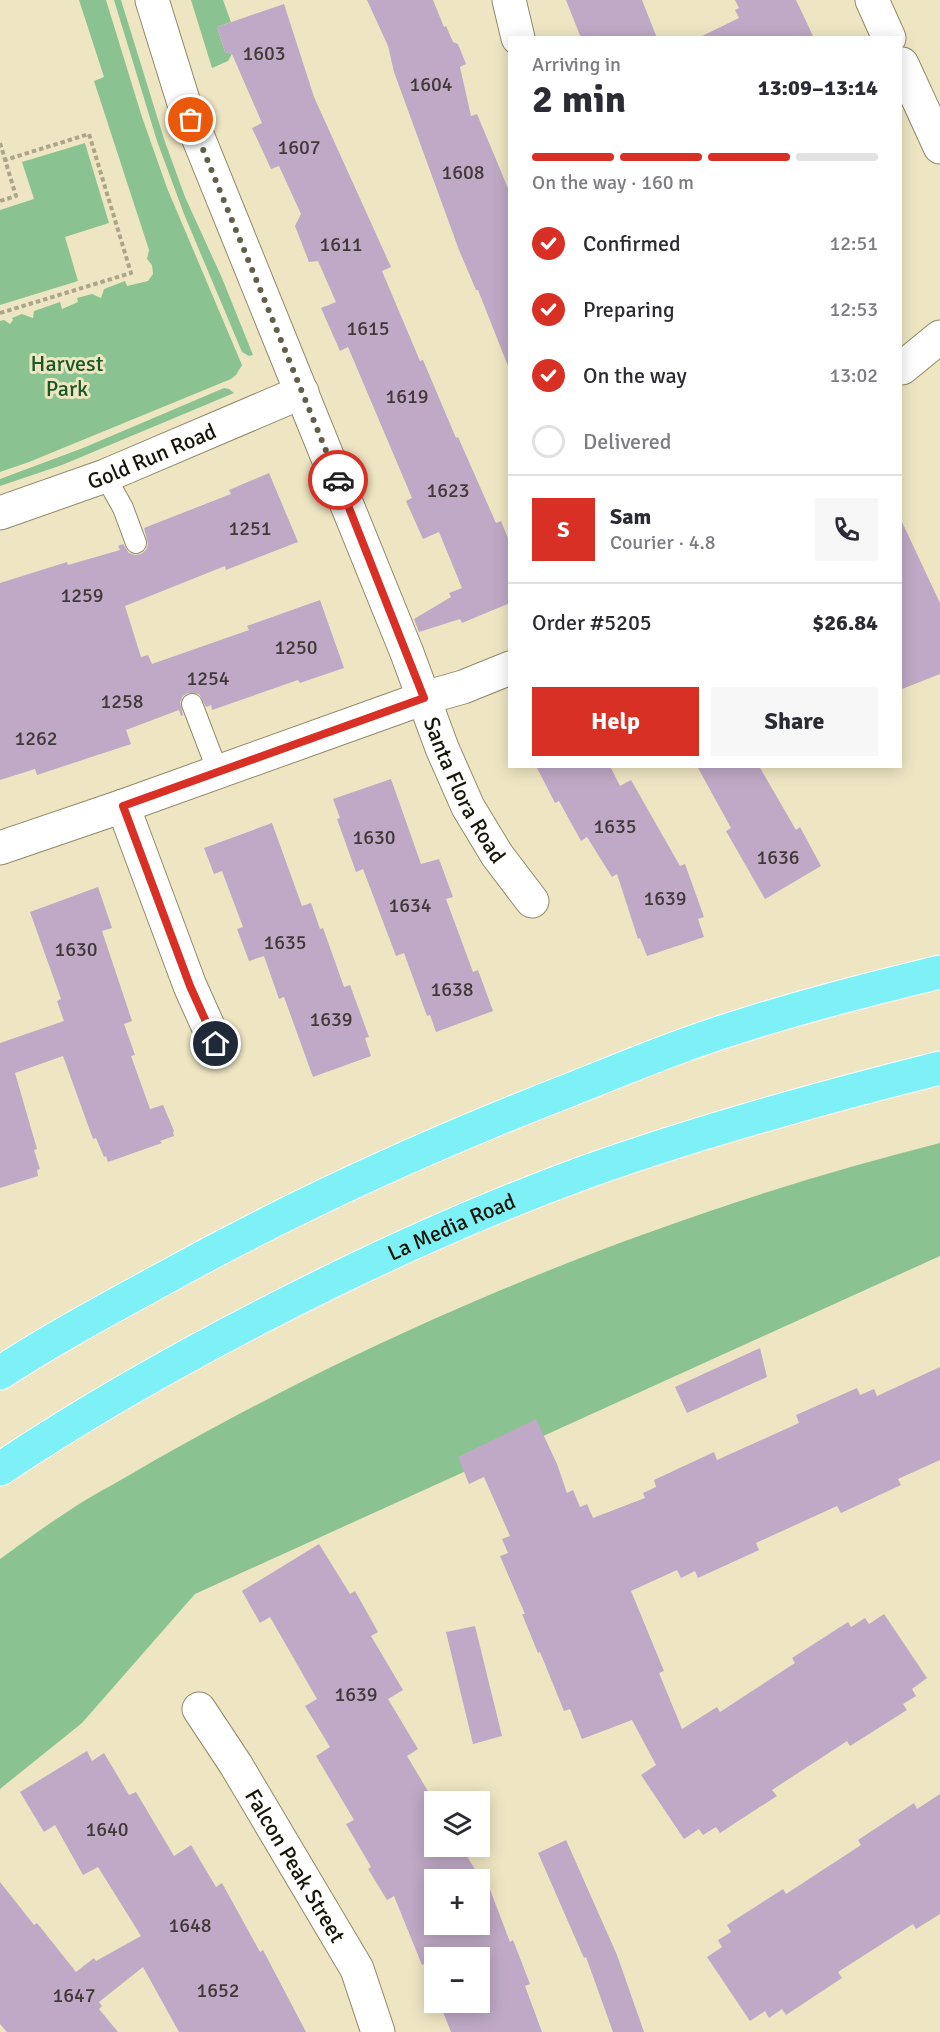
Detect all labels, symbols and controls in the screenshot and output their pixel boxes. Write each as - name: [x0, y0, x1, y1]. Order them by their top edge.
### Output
- house number: 1603: [242, 41, 286, 66]
- text: Arriving in: [532, 52, 621, 77]
- house number: 1604: [409, 72, 453, 97]
- text: 13:09–13:14: [758, 74, 878, 101]
- text: 2 min: [532, 75, 626, 123]
- pin: [165, 94, 216, 145]
- icon: bag: [174, 103, 207, 136]
- house number: 1607: [277, 135, 321, 160]
- house number: 1608: [441, 160, 485, 185]
- text: On the way · 160 m: [532, 170, 694, 195]
- icon: check: [532, 227, 565, 260]
- text: Confirmed: [583, 230, 681, 257]
- text: 12:51: [829, 231, 878, 256]
- house number: 1611: [319, 232, 363, 257]
- icon: check: [532, 293, 565, 326]
- text: Preparing: [583, 296, 675, 323]
- text: 12:53: [829, 297, 878, 322]
- house number: 1615: [346, 316, 390, 341]
- park label: Harvest Park: [31, 350, 104, 402]
- icon: check: [532, 359, 565, 392]
- text: On the way: [583, 362, 687, 389]
- text: 13:02: [829, 363, 878, 388]
- house number: 1619: [385, 384, 429, 409]
- street label: Gold Run Road: [84, 417, 220, 495]
- text: Delivered: [583, 428, 671, 455]
- courier: [308, 450, 368, 510]
- icon: car: [322, 464, 355, 497]
- house number: 1623: [426, 478, 470, 503]
- button: phone: [815, 498, 878, 561]
- text: Sam: [610, 503, 651, 530]
- house number: 1251: [228, 516, 272, 541]
- text: S: [557, 516, 570, 543]
- text: Courier · 4.8: [610, 530, 716, 555]
- house number: 1259: [60, 583, 104, 608]
- text: Order #5205: [532, 609, 652, 636]
- text: $26.84: [812, 609, 878, 636]
- house number: 1250: [274, 635, 318, 660]
- house number: 1254: [186, 666, 230, 691]
- button: Help: [532, 687, 699, 756]
- button: Share: [711, 687, 878, 756]
- house number: 1258: [100, 689, 144, 714]
- street label: Santa Flora Road: [418, 713, 511, 869]
- house number: 1262: [14, 726, 58, 751]
- house number: 1635: [593, 814, 637, 839]
- house number: 1630: [352, 825, 396, 850]
- house number: 1636: [756, 845, 800, 870]
- house number: 1639: [643, 886, 687, 911]
- house number: 1634: [388, 893, 432, 918]
- house number: 1635: [263, 930, 307, 955]
- house number: 1630: [54, 937, 98, 962]
- house number: 1638: [430, 977, 474, 1002]
- house number: 1639: [309, 1007, 353, 1032]
- pin: [190, 1018, 241, 1069]
- icon: home: [199, 1027, 232, 1060]
- street label: La Media Road: [383, 1187, 519, 1267]
- house number: 1639: [334, 1682, 378, 1707]
- street label: Falcon Peak Street: [239, 1784, 351, 1948]
- map controls: [424, 1791, 490, 2013]
- button: layers: [424, 1791, 490, 1857]
- house number: 1640: [85, 1817, 129, 1842]
- button: +: [424, 1869, 490, 1935]
- house number: 1648: [168, 1913, 212, 1938]
- button: −: [424, 1947, 490, 2013]
- house number: 1652: [196, 1978, 240, 2003]
- house number: 1647: [52, 1983, 96, 2008]

